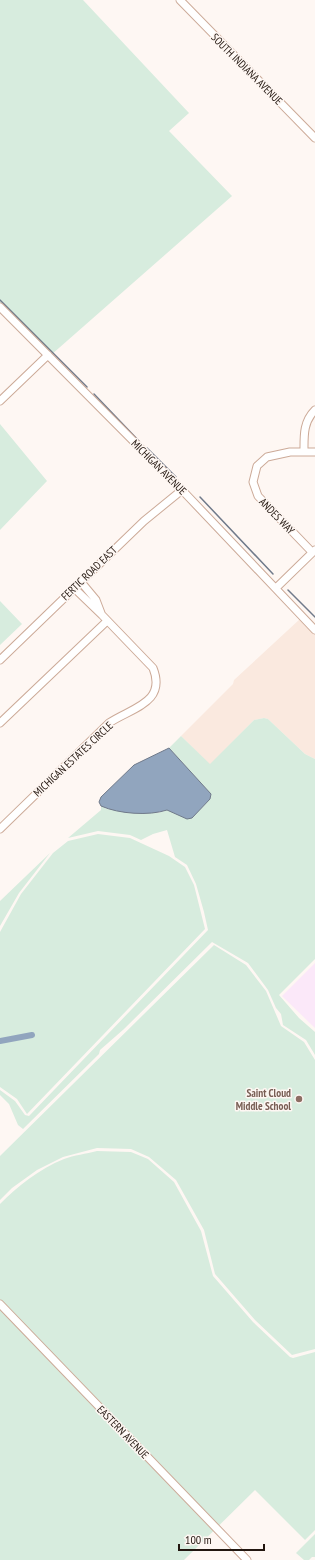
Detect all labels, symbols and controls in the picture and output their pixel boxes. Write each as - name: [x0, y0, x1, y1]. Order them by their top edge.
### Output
- street label: SOUTH INDIANA AVENUE: [208, 30, 286, 108]
- street label: MICHIGAN AVENUE: [128, 436, 190, 498]
- street label: ANDES WAY: [256, 495, 298, 537]
- street label: FERTIC ROAD EAST: [58, 543, 120, 603]
- street label: MICHIGAN ESTATES CIRCLE: [30, 718, 116, 800]
- place label: Saint Cloud Middle School: [236, 1086, 291, 1113]
- marker: Saint Cloud Middle School: [294, 1094, 304, 1104]
- street label: EASTERN AVENUE: [94, 1403, 152, 1462]
- scale bar: [179, 1526, 264, 1552]
- text: 100 m: [185, 1532, 212, 1547]

